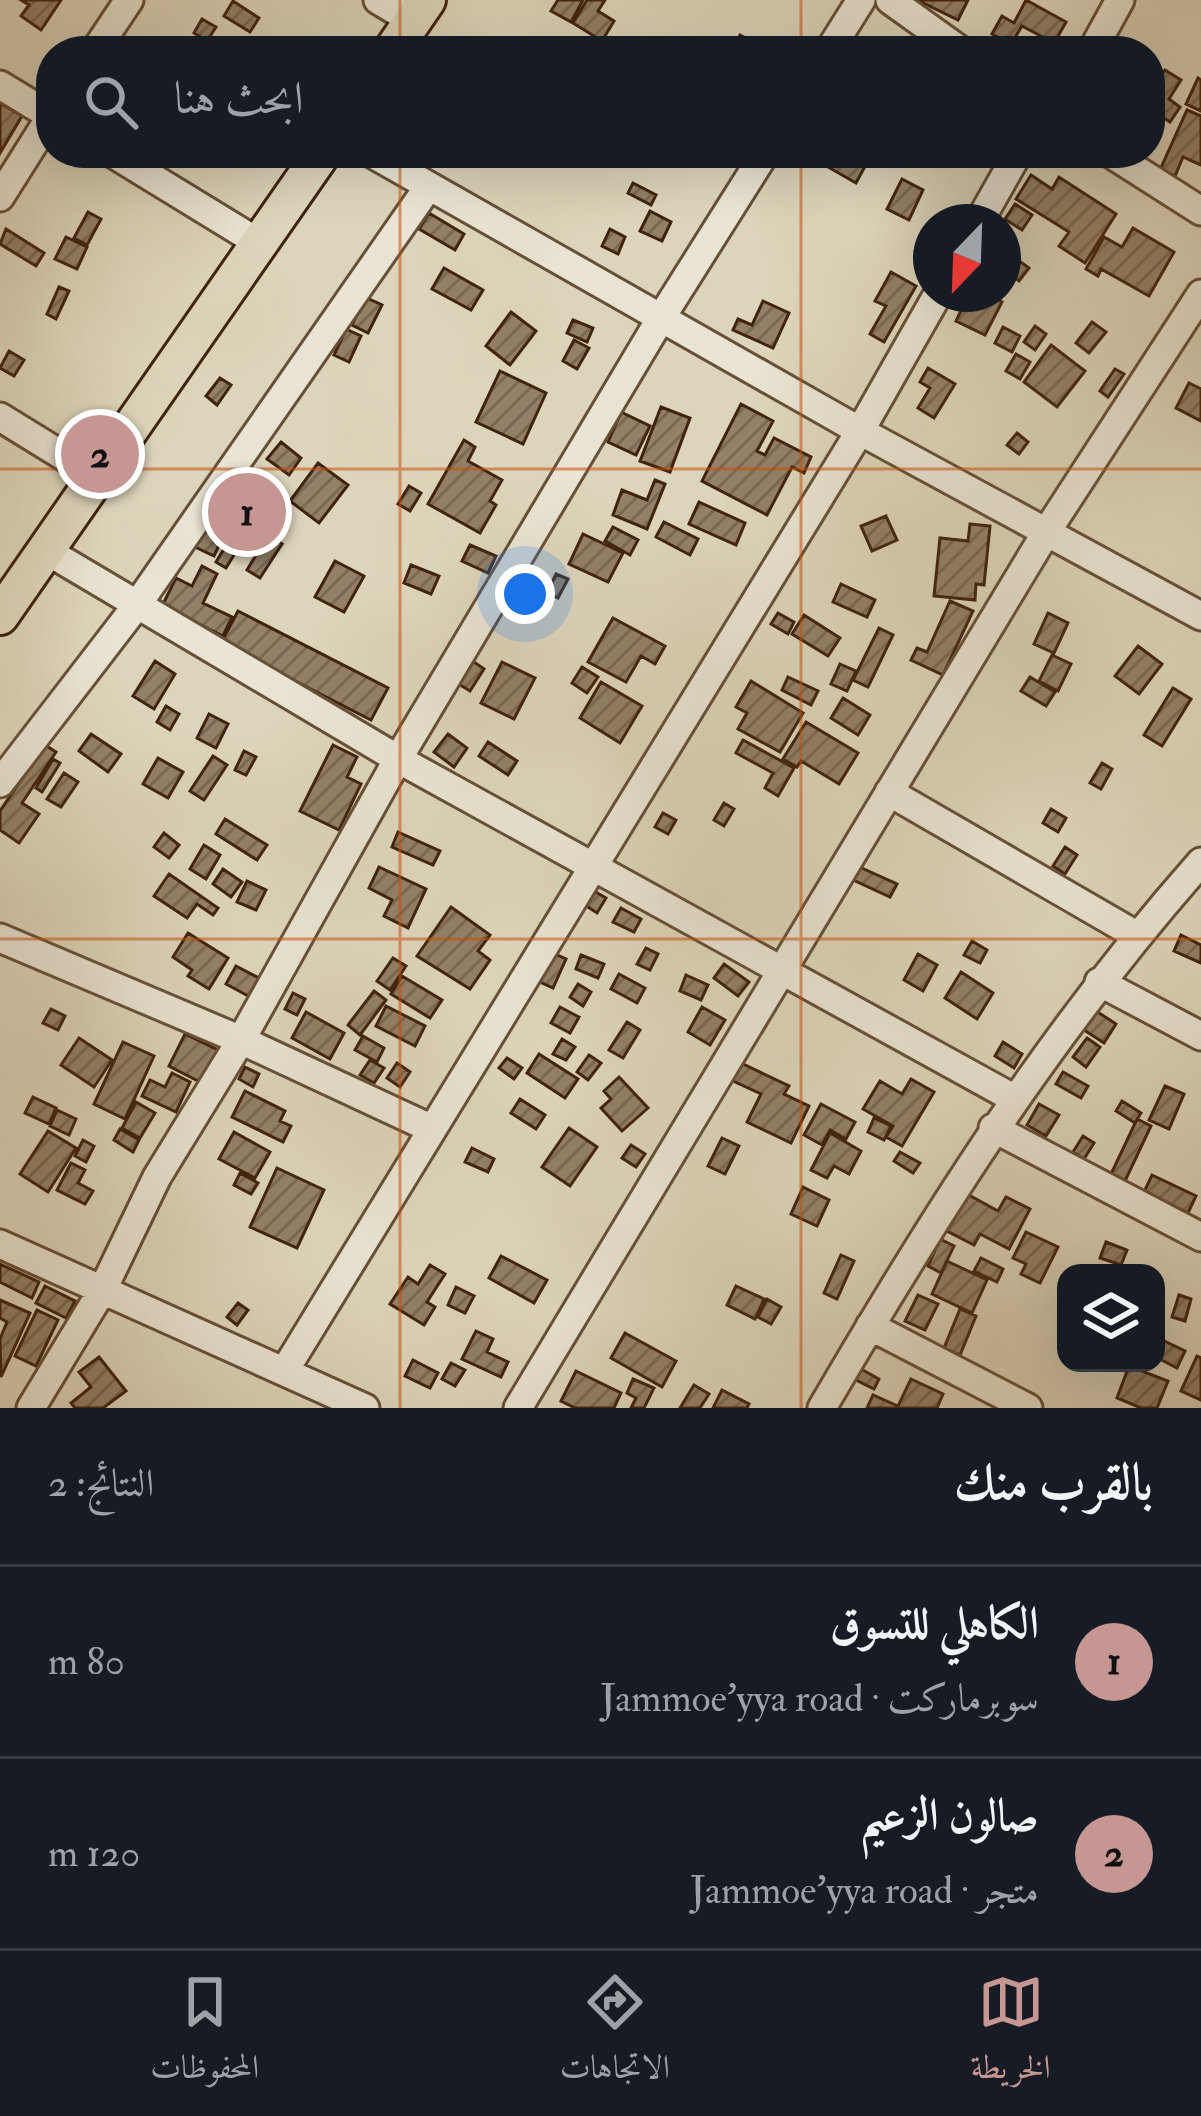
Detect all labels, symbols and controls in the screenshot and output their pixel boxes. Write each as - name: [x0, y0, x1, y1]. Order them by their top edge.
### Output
- search box: [36, 36, 1165, 168]
- icon: search: [78, 69, 144, 135]
- text: ابحث هنا: [174, 71, 304, 127]
- north arrow: [913, 204, 1021, 312]
- pin: 2: [61, 409, 139, 499]
- pin: 1: [208, 467, 286, 557]
- your location: [495, 564, 555, 624]
- map controls: [1057, 1264, 1165, 1372]
- button: layers: [1057, 1264, 1165, 1372]
- text: بالقرب منك: [954, 1451, 1153, 1515]
- text: النتائج: 2: [48, 1459, 154, 1508]
- text: الكاهلي للتسوق: [830, 1596, 1039, 1652]
- text: 80 m: [48, 1637, 125, 1686]
- text: 1: [1107, 1637, 1121, 1686]
- text: سوبرماركت · Jammoe'yya road: [600, 1674, 1039, 1723]
- text: صالون الزعيم: [859, 1788, 1039, 1844]
- text: 120 m: [48, 1829, 140, 1878]
- text: 2: [1104, 1829, 1124, 1878]
- text: متجر · Jammoe'yya road: [690, 1866, 1039, 1915]
- tab: المحفوظات: [150, 1969, 259, 2099]
- tab: الاتجاهات: [560, 1969, 670, 2099]
- tab: الخريطة: [970, 1969, 1051, 2099]

